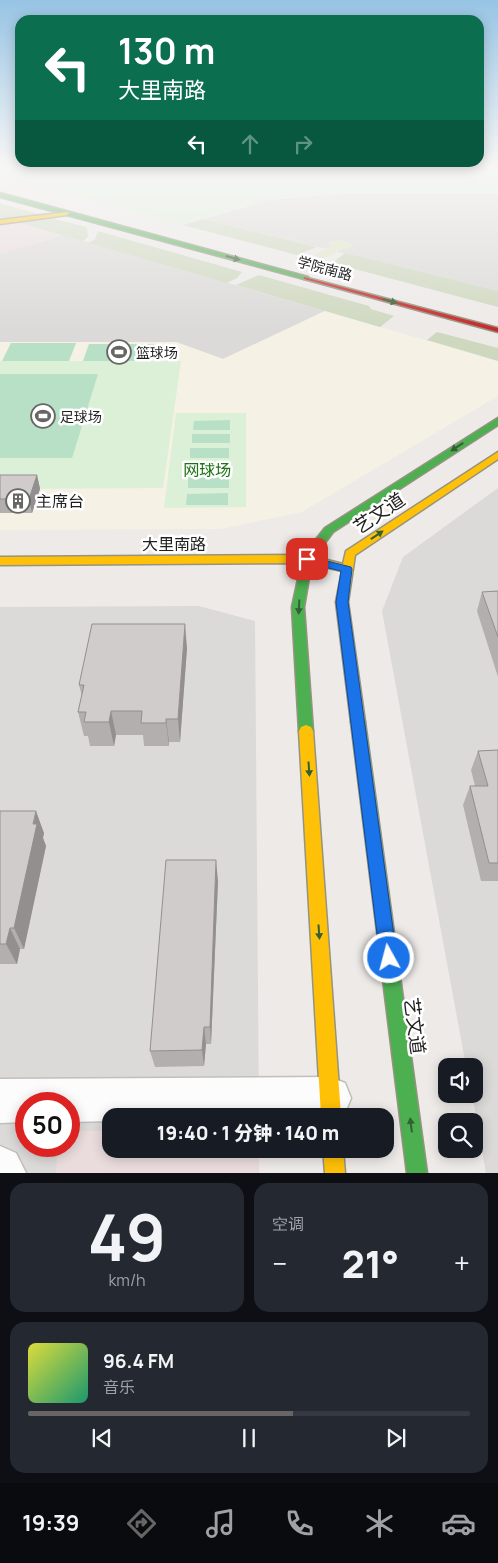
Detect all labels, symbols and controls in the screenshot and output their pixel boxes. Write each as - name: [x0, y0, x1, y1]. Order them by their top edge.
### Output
- text: 130 m: [118, 27, 215, 75]
- icon: left: [35, 35, 100, 100]
- text: 大里南路: [118, 75, 206, 105]
- icon: left: [183, 130, 211, 158]
- icon: ahead: [236, 130, 264, 158]
- icon: right: [289, 130, 317, 158]
- street label: 学院南路: [295, 252, 355, 284]
- one-way arrow: [225, 254, 240, 262]
- one-way arrow: [382, 297, 397, 305]
- sports icon: 篮球场: [106, 339, 132, 365]
- place label: 篮球场: [136, 343, 178, 362]
- sports icon: 足球场: [30, 403, 56, 429]
- place label: 足球场: [60, 407, 102, 426]
- one-way arrow: [450, 443, 464, 452]
- park label: 网球场: [183, 459, 231, 481]
- street label: 艺文道: [348, 486, 410, 540]
- building icon: 主席台: [5, 488, 31, 514]
- place label: 主席台: [36, 490, 84, 512]
- one-way arrow: [370, 530, 384, 540]
- street label: 大里南路: [142, 533, 206, 555]
- pin: [286, 538, 328, 580]
- icon: arrive: [293, 545, 321, 573]
- one-way arrow: [295, 600, 303, 616]
- one-way arrow: [305, 762, 313, 778]
- one-way arrow: [315, 924, 323, 940]
- position arrow: [362, 931, 414, 983]
- street label: 艺文道: [399, 996, 431, 1056]
- map controls: [438, 1058, 483, 1158]
- button: sound: [438, 1058, 483, 1103]
- speed limit sign: 50: [15, 1092, 80, 1157]
- button: search: [438, 1113, 483, 1158]
- one-way arrow: [406, 1116, 414, 1132]
- text: 19:40 · 1 分钟 · 140 m: [157, 1120, 339, 1146]
- text: 49: [88, 1192, 166, 1281]
- text: 空调: [272, 1213, 304, 1235]
- text: 21°: [342, 1237, 399, 1289]
- text: −: [272, 1244, 287, 1282]
- text: +: [454, 1244, 470, 1282]
- text: km/h: [108, 1269, 146, 1291]
- text: 96.4 FM: [103, 1348, 174, 1374]
- text: 音乐: [103, 1376, 135, 1398]
- icon: previous: [88, 1424, 116, 1452]
- icon: pause: [235, 1424, 263, 1452]
- icon: next: [382, 1424, 410, 1452]
- icon: directions: [124, 1506, 159, 1541]
- icon: music: [203, 1506, 238, 1541]
- icon: phone: [282, 1506, 317, 1541]
- icon: climate: [362, 1506, 397, 1541]
- icon: car: [441, 1506, 476, 1541]
- text: 19:39: [22, 1508, 79, 1538]

